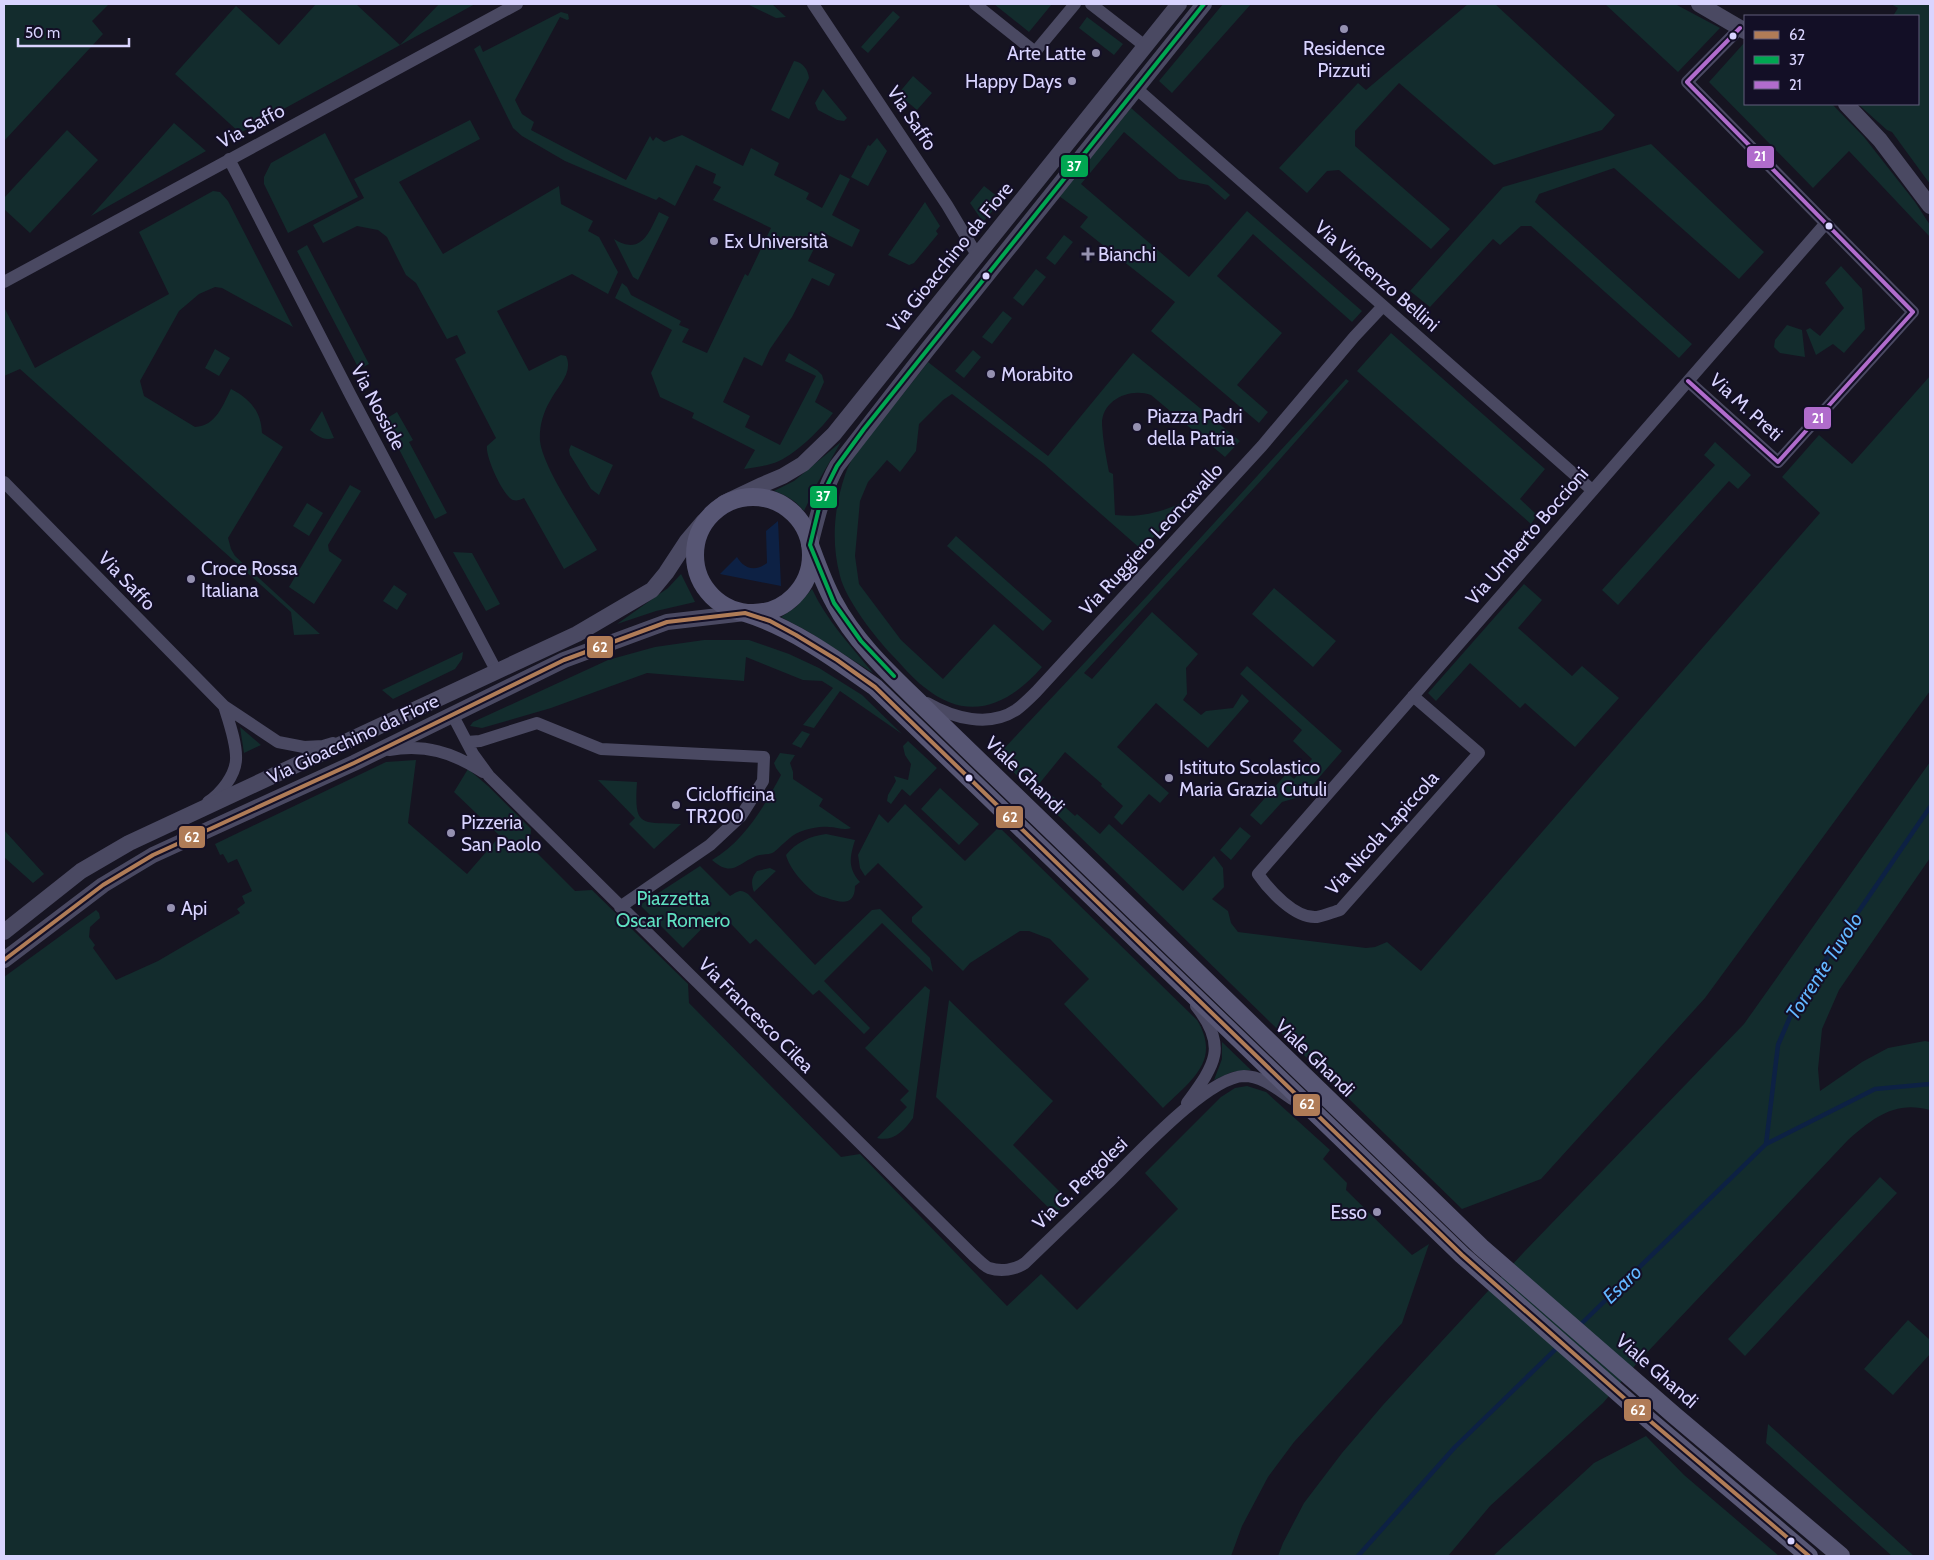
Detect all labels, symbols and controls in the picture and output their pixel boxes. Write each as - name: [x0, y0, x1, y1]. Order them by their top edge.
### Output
- scale bar: [18, 15, 129, 47]
- legend: [1744, 15, 1919, 105]
- marker: Residence Pizzuti: [1338, 23, 1350, 35]
- text: 50 m: [25, 24, 60, 42]
- text: 62: [1789, 26, 1806, 44]
- unlabelled marker: [1728, 31, 1738, 41]
- place label: Residence Pizzuti: [1303, 37, 1385, 82]
- place label: Arte Latte: [1007, 42, 1086, 65]
- marker: Arte Latte: [1090, 47, 1102, 59]
- text: 37: [1789, 51, 1805, 69]
- place label: Happy Days: [965, 70, 1062, 93]
- marker: Happy Days: [1066, 75, 1078, 87]
- text: 21: [1789, 76, 1802, 94]
- street label: Via Saffo: [882, 81, 942, 155]
- street label: Via Saffo: [213, 99, 289, 153]
- line badge: 21: [1746, 145, 1775, 169]
- text: 21: [1754, 147, 1766, 165]
- line badge: 37: [1060, 154, 1089, 178]
- text: 37: [1067, 157, 1082, 175]
- street label: Via Gioacchino da Fiore: [882, 177, 1018, 337]
- street label: Via Vincenzo Bellini: [1310, 216, 1444, 336]
- unlabelled marker: [1824, 221, 1834, 231]
- place label: Ex Università: [724, 230, 828, 253]
- marker: Ex Università: [708, 235, 720, 247]
- place label: Bianchi: [1098, 243, 1156, 266]
- marker: Bianchi: [1082, 248, 1094, 260]
- unlabelled marker: [981, 271, 991, 281]
- street label: Via Nosside: [346, 360, 410, 454]
- place label: Morabito: [1001, 363, 1073, 386]
- marker: Morabito: [985, 368, 997, 380]
- street label: Via M. Preti: [1705, 368, 1787, 446]
- place label: Piazza Padri della Patria: [1147, 405, 1243, 450]
- line badge: 21: [1803, 406, 1832, 430]
- text: 21: [1812, 409, 1824, 427]
- marker: Piazza Padri della Patria: [1131, 421, 1143, 433]
- street label: Via Ruggiero Leoncavallo: [1074, 458, 1228, 620]
- street label: Via Umberto Boccioni: [1461, 462, 1593, 610]
- line badge: 37: [809, 485, 838, 509]
- text: 37: [816, 487, 831, 505]
- street label: Via Saffo: [93, 547, 161, 615]
- place label: Croce Rossa Italiana: [201, 557, 298, 602]
- marker: Croce Rossa Italiana: [185, 573, 197, 585]
- line badge: 62: [586, 635, 614, 659]
- text: 62: [592, 638, 608, 656]
- street label: Via Gioacchino da Fiore: [264, 689, 443, 789]
- street label: Viale Ghandi: [981, 732, 1069, 818]
- place label: Istituto Scolastico Maria Grazia Cutuli: [1179, 756, 1327, 801]
- street label: Via Nicola Lapiccola: [1321, 767, 1443, 899]
- marker: Istituto Scolastico Maria Grazia Cutuli: [1163, 772, 1175, 784]
- unlabelled marker: [964, 773, 974, 783]
- place label: Ciclofficina TR200: [686, 783, 775, 828]
- marker: Ciclofficina TR200: [670, 799, 682, 811]
- line badge: 62: [995, 805, 1024, 829]
- text: 62: [1002, 808, 1018, 826]
- place label: Pizzeria San Paolo: [461, 811, 541, 856]
- line badge: 62: [178, 825, 206, 849]
- marker: Pizzeria San Paolo: [445, 827, 457, 839]
- text: 62: [184, 828, 200, 846]
- park label: Piazzetta Oscar Romero: [616, 887, 730, 932]
- place label: Api: [181, 897, 207, 920]
- marker: Api: [165, 902, 177, 914]
- water label: Torrente Tuvolo: [1781, 908, 1867, 1024]
- street label: Via Francesco Cilea: [694, 953, 818, 1077]
- street label: Viale Ghandi: [1271, 1015, 1359, 1101]
- line badge: 62: [1292, 1093, 1321, 1117]
- text: 62: [1299, 1095, 1315, 1113]
- street label: Via G. Pergolesi: [1028, 1132, 1132, 1234]
- place label: Esso: [1330, 1201, 1367, 1224]
- marker: Esso: [1371, 1206, 1383, 1218]
- water label: Esaro: [1597, 1260, 1647, 1308]
- street label: Viale Ghandi: [1611, 1329, 1703, 1413]
- line badge: 62: [1623, 1398, 1652, 1422]
- text: 62: [1630, 1401, 1646, 1419]
- unlabelled marker: [1786, 1536, 1796, 1546]

